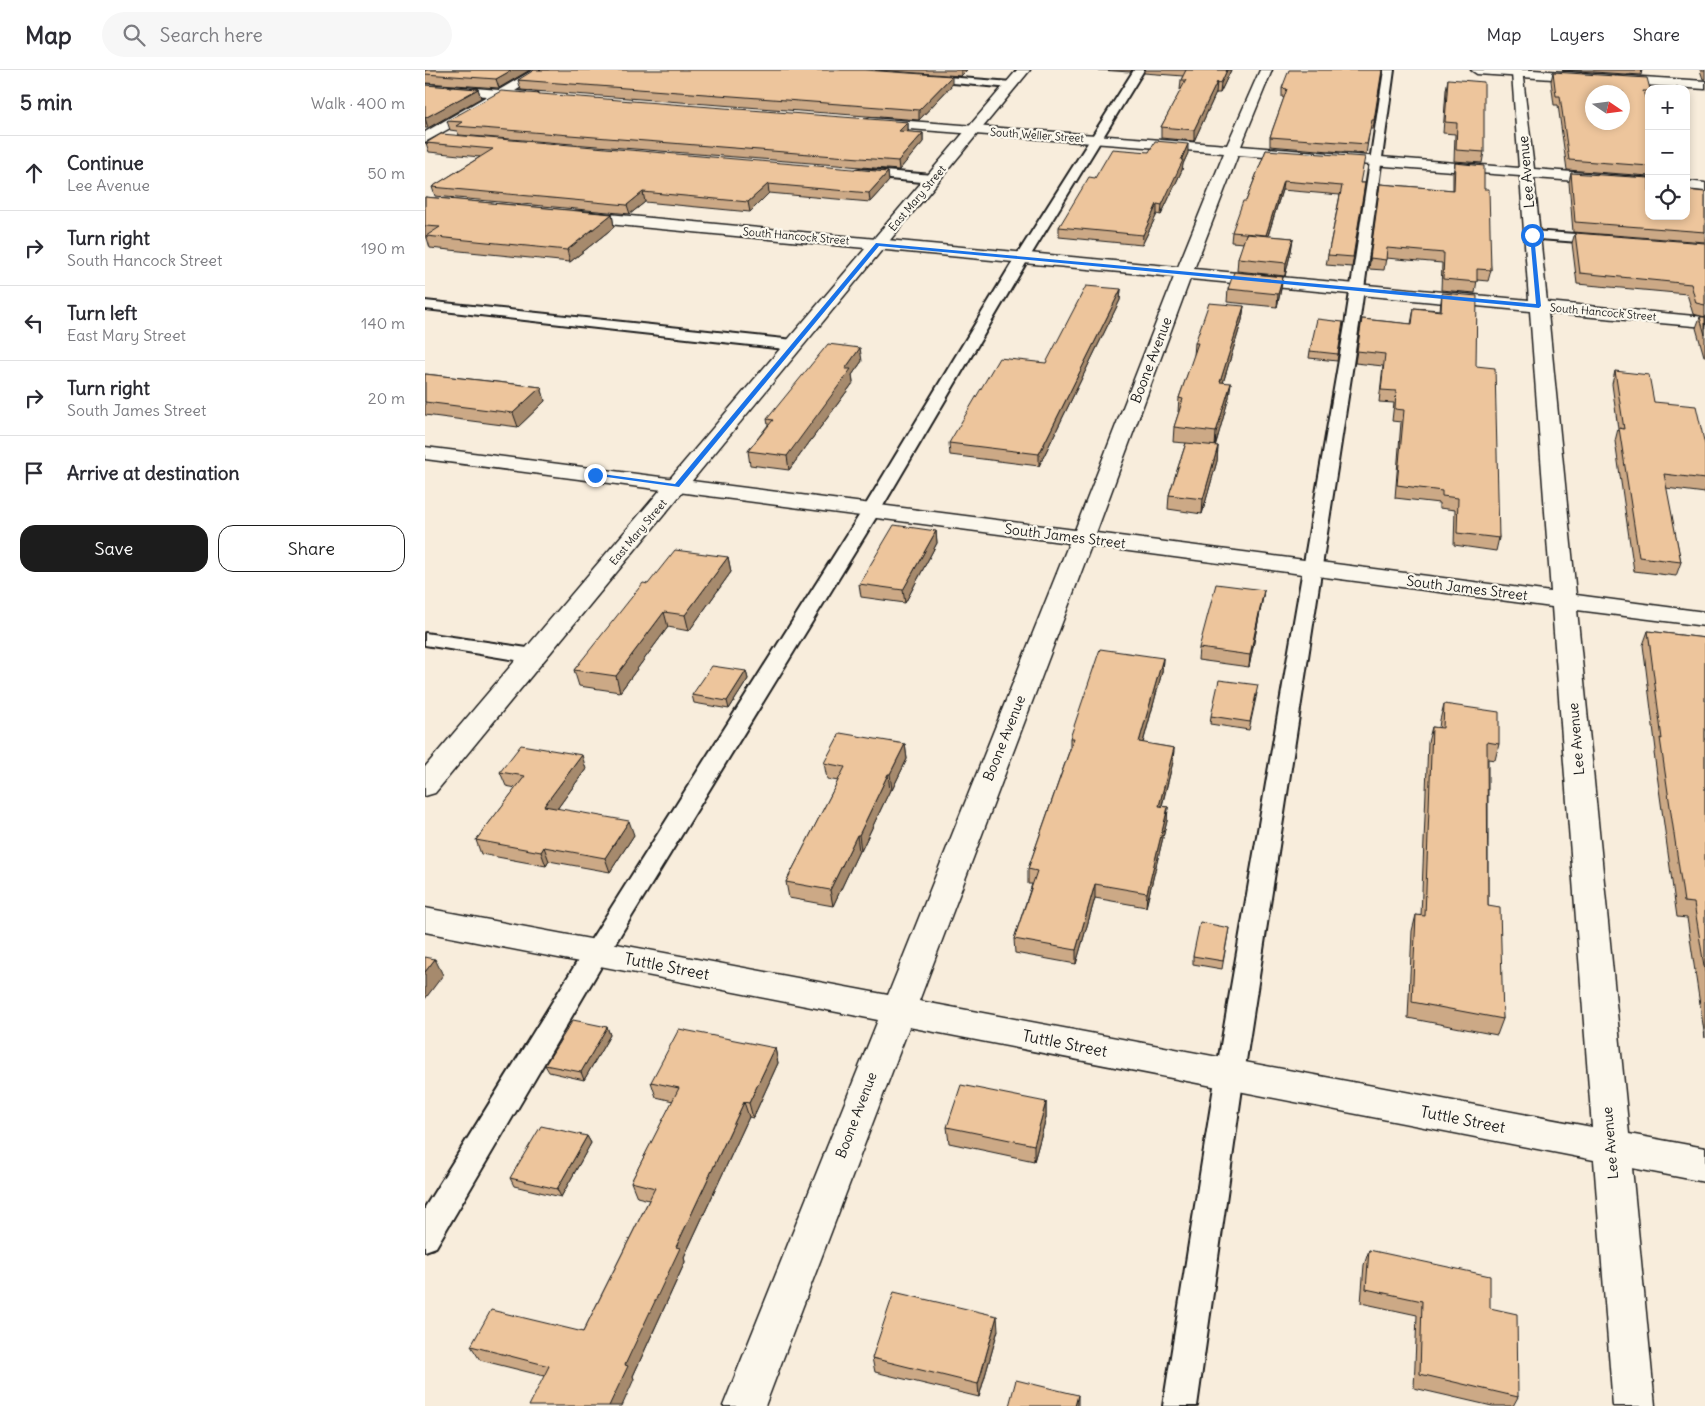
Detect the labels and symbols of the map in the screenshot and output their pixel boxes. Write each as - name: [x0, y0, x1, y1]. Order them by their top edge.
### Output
- north arrow: [1585, 85, 1630, 130]
- street label: South Weller Street: [990, 125, 1085, 145]
- street label: Lee Avenue: [1514, 135, 1538, 209]
- street label: East Mary Street: [885, 162, 949, 234]
- street label: South Hancock Street: [742, 224, 850, 248]
- route start: [1521, 224, 1544, 247]
- street label: South Hancock Street: [1549, 300, 1657, 324]
- street label: Boone Avenue: [1126, 314, 1176, 406]
- route end: [584, 464, 607, 487]
- street label: East Mary Street: [606, 496, 670, 568]
- street label: South James Street: [1003, 520, 1127, 552]
- street label: South James Street: [1405, 572, 1529, 604]
- street label: Boone Avenue: [979, 693, 1029, 783]
- street label: Lee Avenue: [1564, 702, 1588, 776]
- street label: Tuttle Street: [623, 948, 712, 984]
- street label: Tuttle Street: [1021, 1025, 1110, 1061]
- street label: Boone Avenue: [831, 1069, 881, 1161]
- street label: Tuttle Street: [1419, 1101, 1508, 1137]
- street label: Lee Avenue: [1598, 1106, 1622, 1180]

